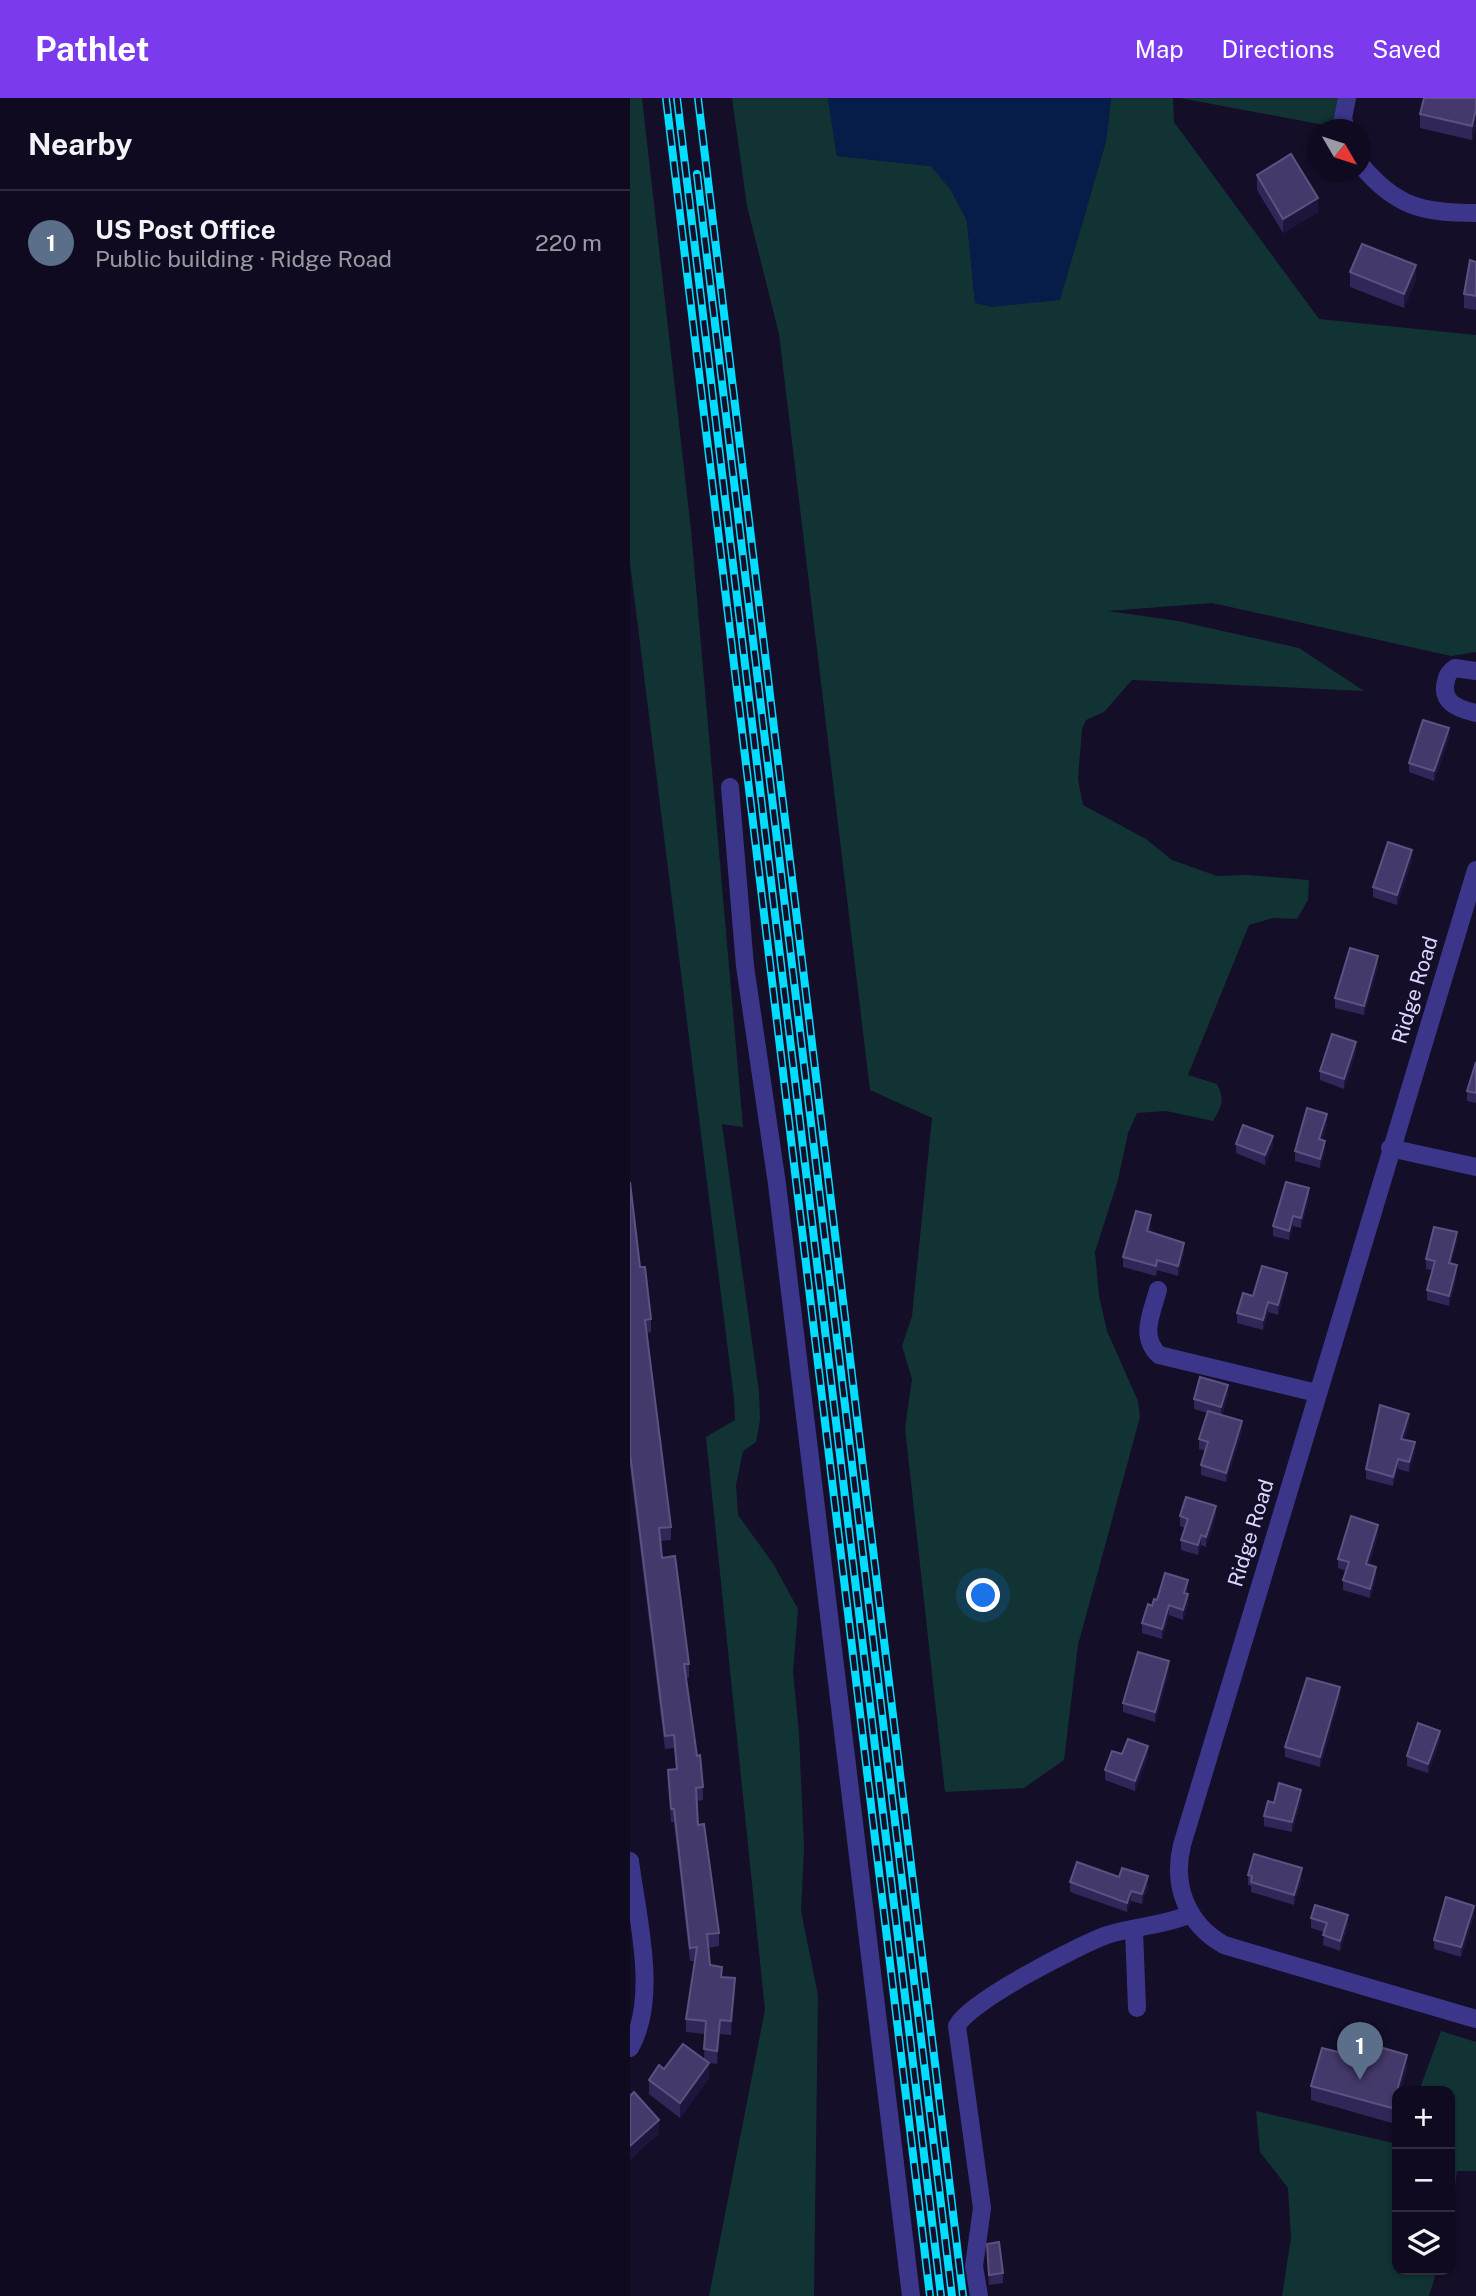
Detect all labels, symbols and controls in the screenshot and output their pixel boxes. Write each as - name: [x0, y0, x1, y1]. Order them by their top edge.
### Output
- text: Pathlet: [35, 30, 150, 68]
- text: Map: [1135, 35, 1184, 63]
- text: Directions: [1222, 35, 1334, 63]
- text: Saved: [1372, 35, 1441, 63]
- north arrow: [1308, 119, 1371, 182]
- text: Nearby: [28, 126, 132, 162]
- text: US Post Office: [95, 214, 276, 245]
- text: 1: [46, 229, 56, 256]
- text: 220 m: [535, 229, 602, 256]
- text: Public building · Ridge Road: [95, 245, 392, 272]
- street label: Ridge Road: [1386, 933, 1443, 1047]
- street label: Ridge Road: [1222, 1476, 1279, 1590]
- your location: [966, 1578, 1000, 1612]
- pin: 1: [1337, 2022, 1383, 2080]
- map controls: [1392, 2086, 1455, 2275]
- button: +: [1392, 2086, 1455, 2149]
- button: −: [1392, 2149, 1455, 2212]
- button: layers: [1392, 2212, 1455, 2275]

